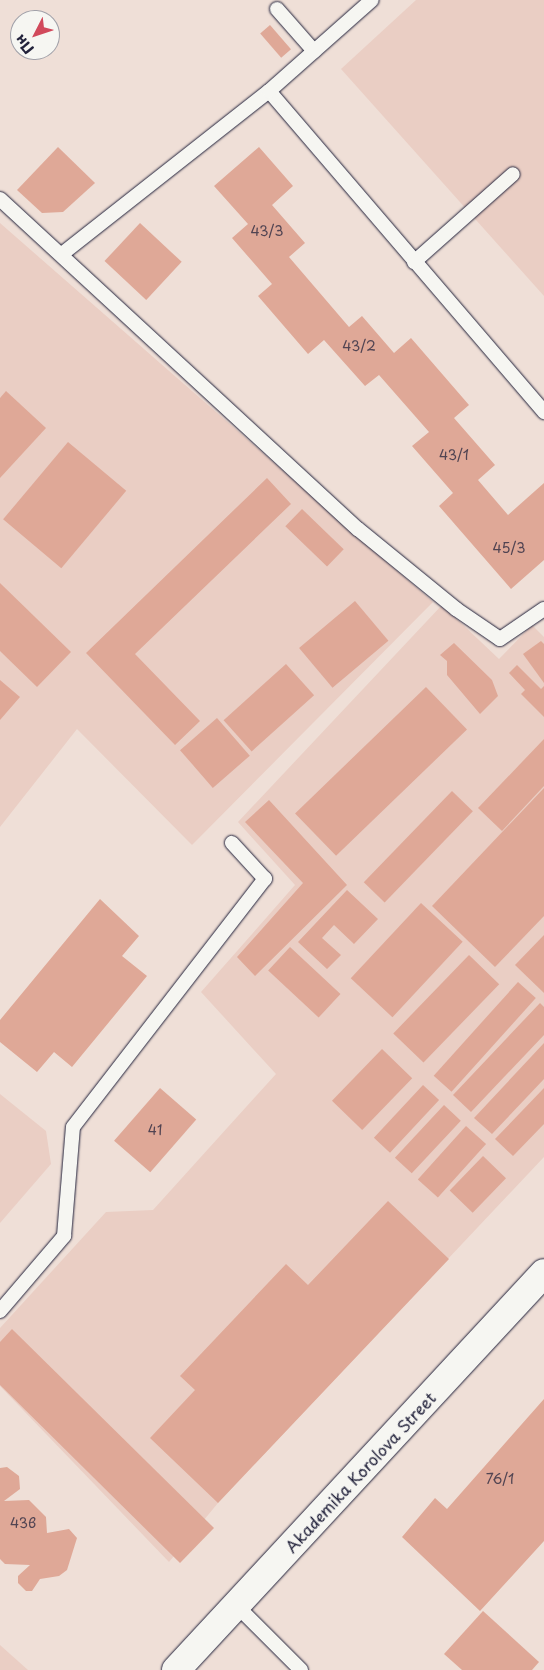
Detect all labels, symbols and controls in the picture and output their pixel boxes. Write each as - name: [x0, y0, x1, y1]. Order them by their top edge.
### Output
- north arrow: [10, 10, 60, 60]
- text: Пн: [9, 30, 39, 59]
- house number: 43/3: [250, 223, 284, 239]
- house number: 43/2: [342, 338, 376, 354]
- house number: 43/1: [439, 447, 469, 463]
- house number: 45/3: [493, 540, 525, 556]
- house number: 41: [148, 1122, 162, 1138]
- street label: Akademika Korolova Street: [281, 1388, 439, 1556]
- house number: 76/1: [486, 1471, 514, 1487]
- house number: 43в: [10, 1515, 36, 1531]

